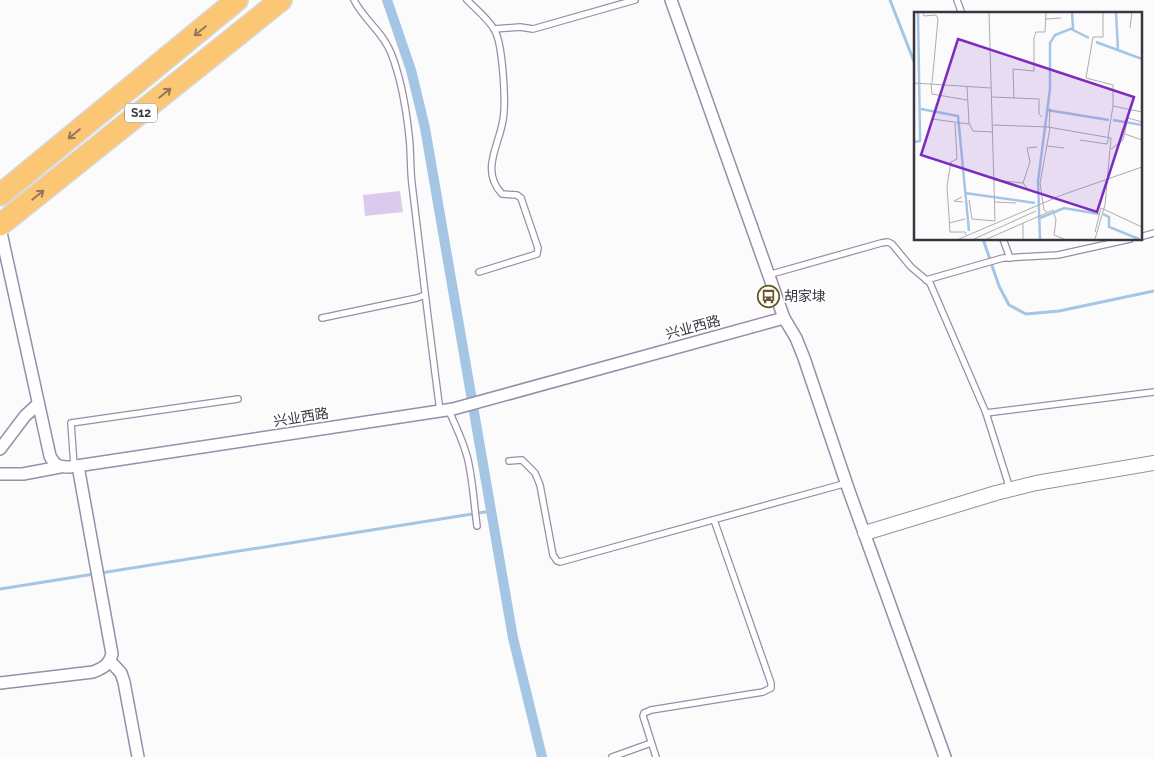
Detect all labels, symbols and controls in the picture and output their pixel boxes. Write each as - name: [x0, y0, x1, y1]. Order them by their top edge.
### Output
- inset map: [914, 12, 1142, 240]
- one-way arrow: [194, 25, 207, 36]
- one-way arrow: [158, 88, 171, 99]
- road number: S12: [125, 104, 157, 122]
- one-way arrow: [68, 129, 81, 140]
- one-way arrow: [31, 189, 44, 200]
- bus stop icon: 胡家埭: [756, 284, 780, 308]
- place label: 胡家埭: [784, 288, 826, 304]
- street label: 兴业西路: [664, 312, 722, 342]
- street label: 兴业西路: [272, 405, 330, 429]

